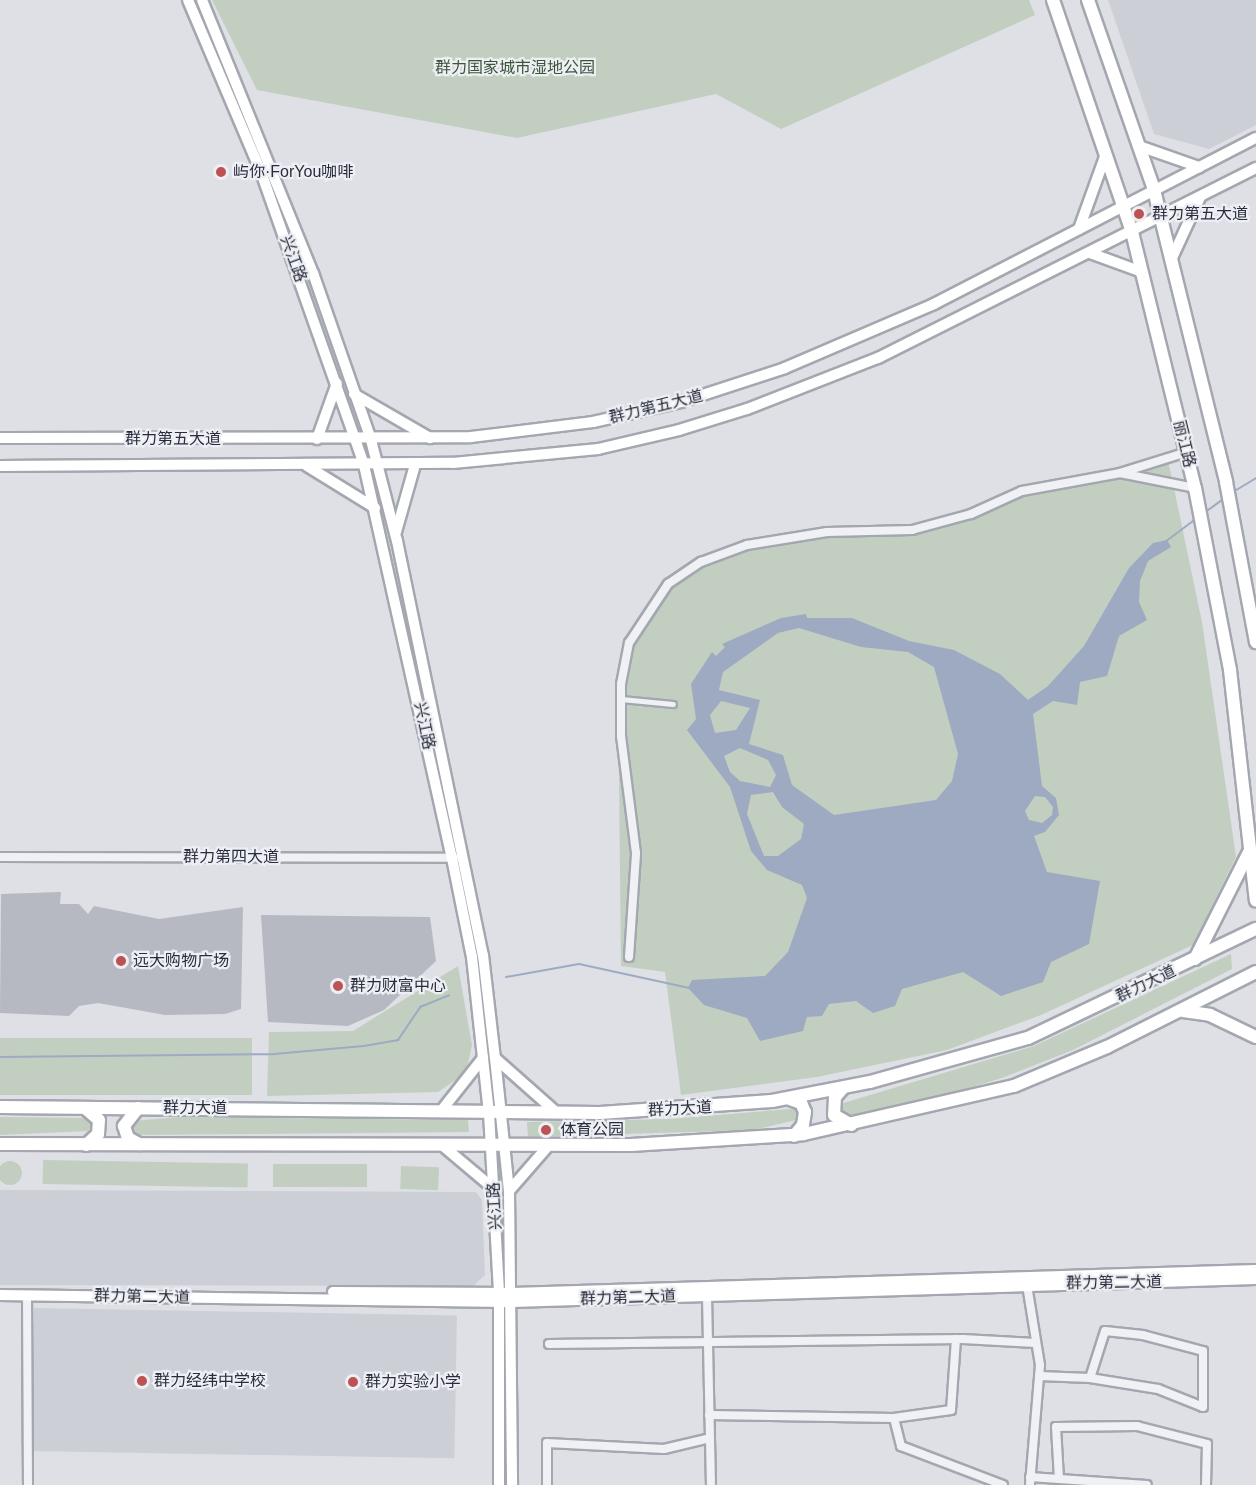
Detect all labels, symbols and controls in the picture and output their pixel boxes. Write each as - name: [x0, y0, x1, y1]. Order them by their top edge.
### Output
- park label: 群力国家城市湿地公园: [435, 58, 595, 78]
- place label: 屿你·ForYou咖啡: [233, 162, 353, 182]
- marker: 屿你·ForYou咖啡: [214, 165, 228, 179]
- place label: 群力第五大道: [1152, 204, 1248, 224]
- marker: 群力第五大道: [1130, 205, 1148, 223]
- street label: 兴江路: [276, 233, 310, 285]
- street label: 群力第五大道: [607, 386, 705, 428]
- street label: 丽江路: [1169, 418, 1199, 470]
- street label: 群力第五大道: [125, 429, 221, 449]
- street label: 兴江路: [410, 701, 438, 751]
- street label: 群力第四大道: [183, 847, 279, 867]
- place label: 远大购物广场: [133, 951, 229, 971]
- marker: 远大购物广场: [114, 954, 128, 968]
- street label: 群力大道: [1113, 961, 1179, 1007]
- place label: 群力财富中心: [350, 976, 446, 996]
- marker: 群力财富中心: [331, 979, 345, 993]
- street label: 群力大道: [163, 1098, 227, 1118]
- street label: 群力大道: [648, 1098, 712, 1120]
- place label: 体育公园: [560, 1120, 624, 1140]
- marker: 体育公园: [537, 1121, 555, 1139]
- street label: 兴江路: [484, 1182, 506, 1230]
- street label: 群力第二大道: [1066, 1273, 1162, 1293]
- street label: 群力第二大道: [94, 1287, 190, 1307]
- street label: 群力第二大道: [580, 1287, 676, 1309]
- place label: 群力经纬中学校: [154, 1371, 266, 1391]
- place label: 群力实验小学: [365, 1372, 461, 1392]
- marker: 群力经纬中学校: [135, 1374, 149, 1388]
- marker: 群力实验小学: [346, 1375, 360, 1389]

